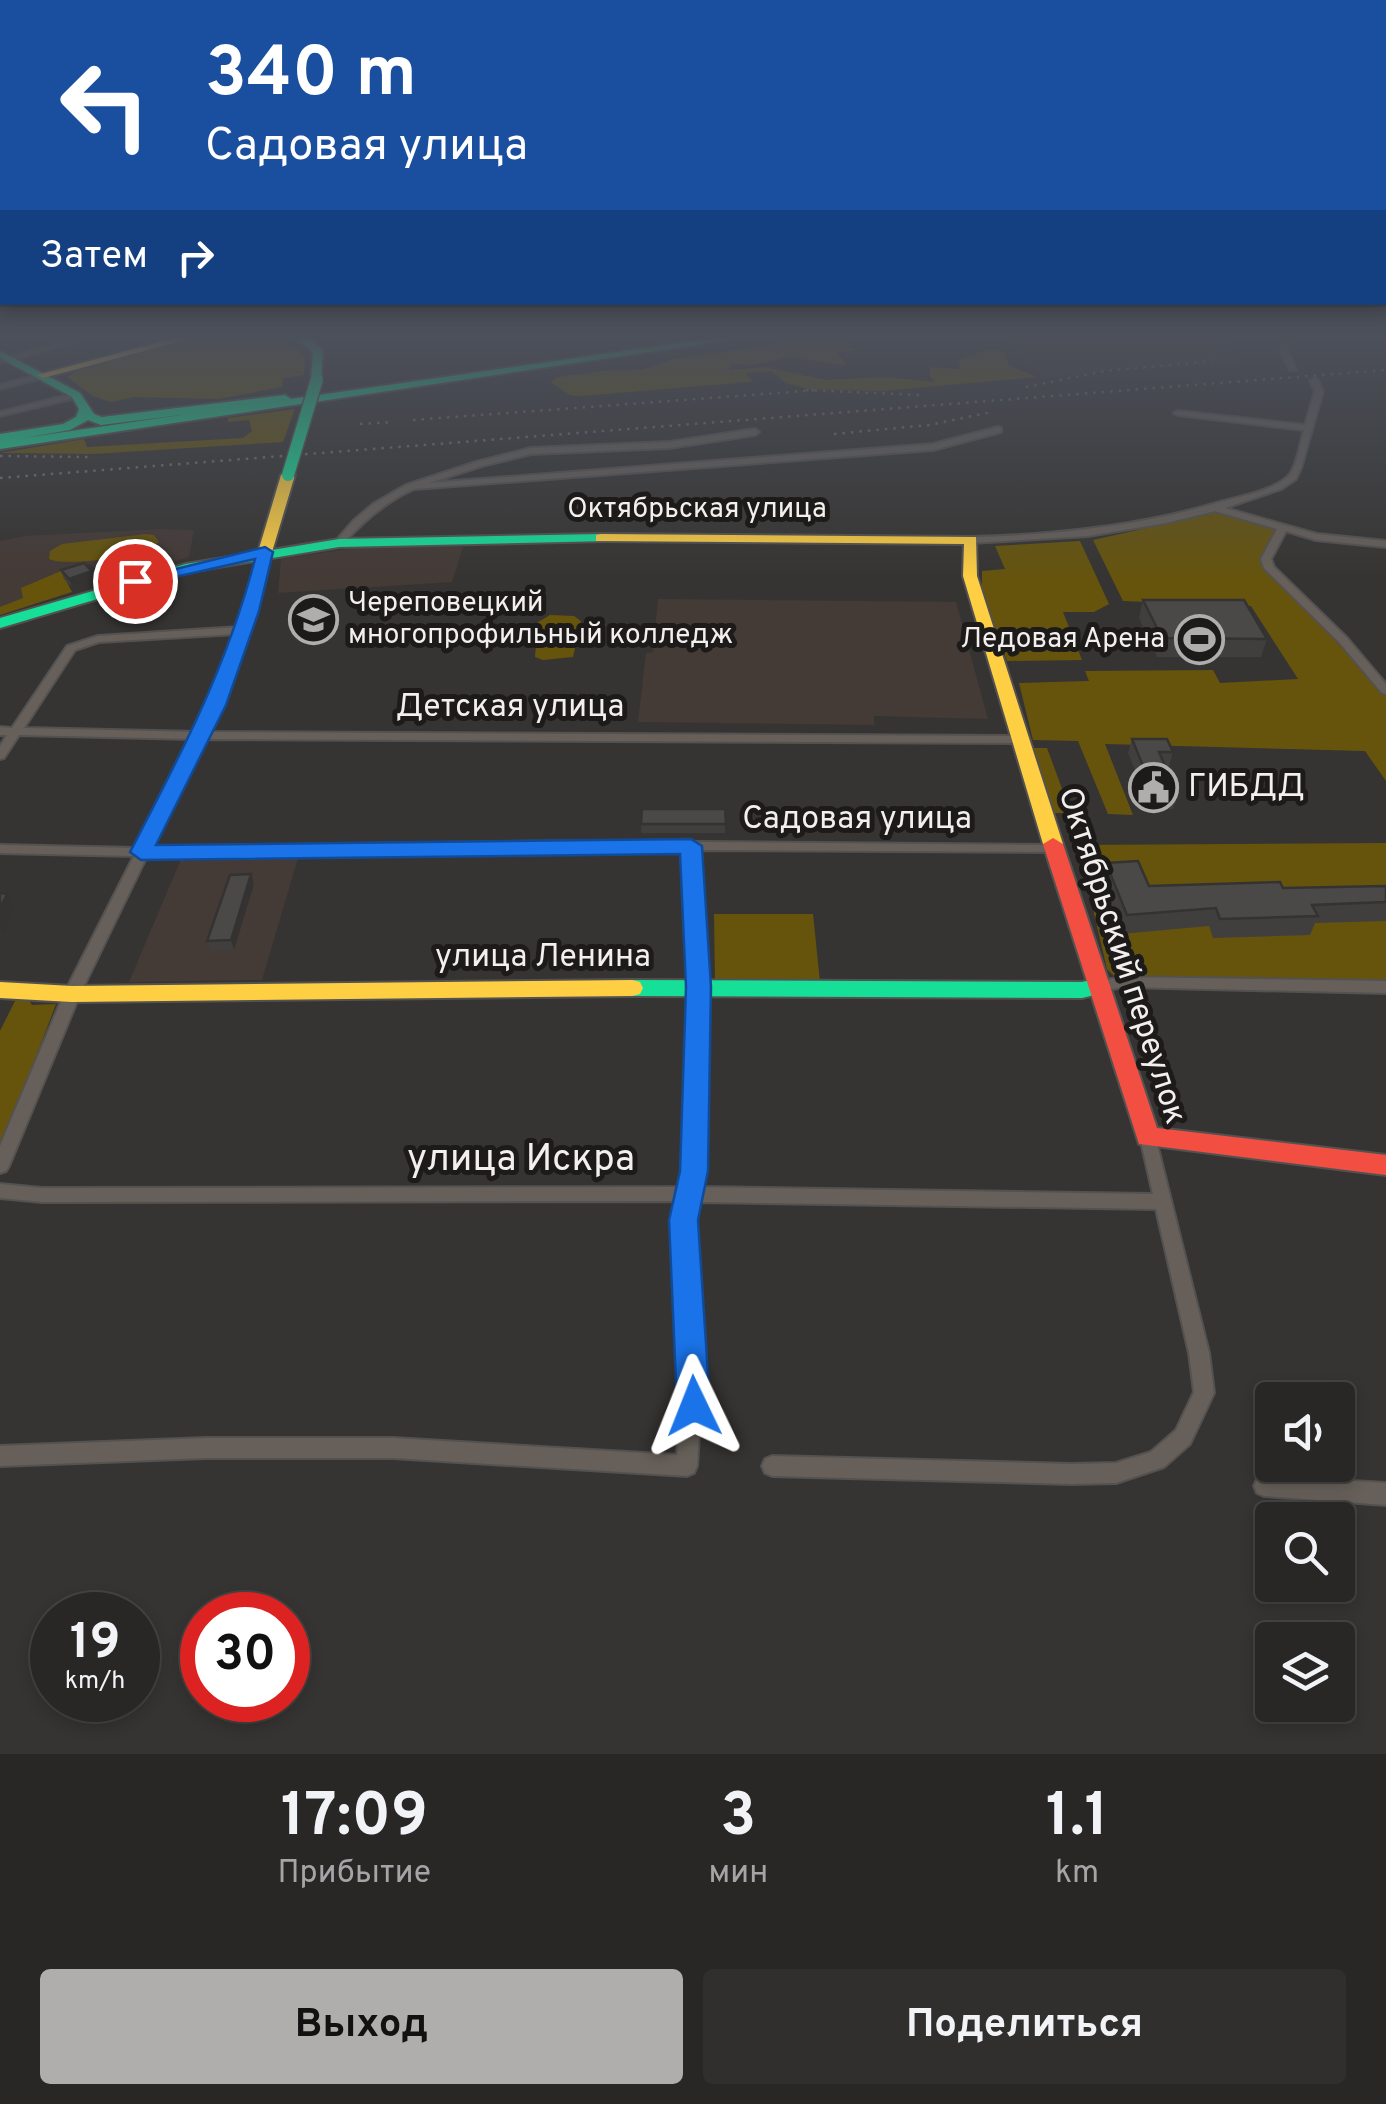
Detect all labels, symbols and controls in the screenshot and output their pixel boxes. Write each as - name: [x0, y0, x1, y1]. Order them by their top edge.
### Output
- text: 340 m: [205, 32, 417, 121]
- icon: left: [40, 40, 170, 170]
- text: Садовая улица: [205, 119, 528, 176]
- icon: right: [168, 230, 223, 285]
- text: Затем: [40, 233, 148, 282]
- street label: Октябрьская улица: [567, 492, 827, 528]
- pin: [93, 539, 178, 624]
- icon: arrive: [108, 554, 163, 609]
- place label: Череповецкий многопрофильный колледж: [348, 586, 733, 654]
- school or university icon: Череповецкий многопрофильный колледж: [287, 594, 339, 646]
- sports icon: Ледовая Арена: [1174, 614, 1226, 666]
- place label: Ледовая Арена: [960, 622, 1165, 658]
- street label: Детская улица: [396, 688, 624, 728]
- public building icon: ГИБДД: [1127, 762, 1179, 814]
- place label: ГИБДД: [1188, 768, 1305, 808]
- street label: Октябрьский переулок: [1048, 783, 1194, 1129]
- street label: Садовая улица: [742, 800, 972, 840]
- street label: улица Ленина: [435, 938, 651, 978]
- street label: улица Искра: [407, 1136, 635, 1185]
- position arrow: [642, 1354, 746, 1458]
- map controls: [1255, 1382, 1355, 1722]
- button: sound: [1255, 1382, 1355, 1482]
- button: search: [1255, 1502, 1355, 1602]
- speed limit sign: 30: [180, 1592, 310, 1722]
- text: 19: [70, 1613, 120, 1676]
- button: layers: [1255, 1622, 1355, 1722]
- text: km/h: [65, 1666, 125, 1698]
- text: 17:09: [281, 1781, 428, 1857]
- text: 3: [720, 1781, 756, 1857]
- text: 1.1: [1046, 1781, 1109, 1857]
- text: Прибытие: [277, 1854, 431, 1894]
- text: мин: [708, 1854, 768, 1894]
- text: km: [1055, 1854, 1099, 1894]
- button: Выход: [40, 1969, 683, 2084]
- button: Поделиться: [703, 1969, 1346, 2084]

